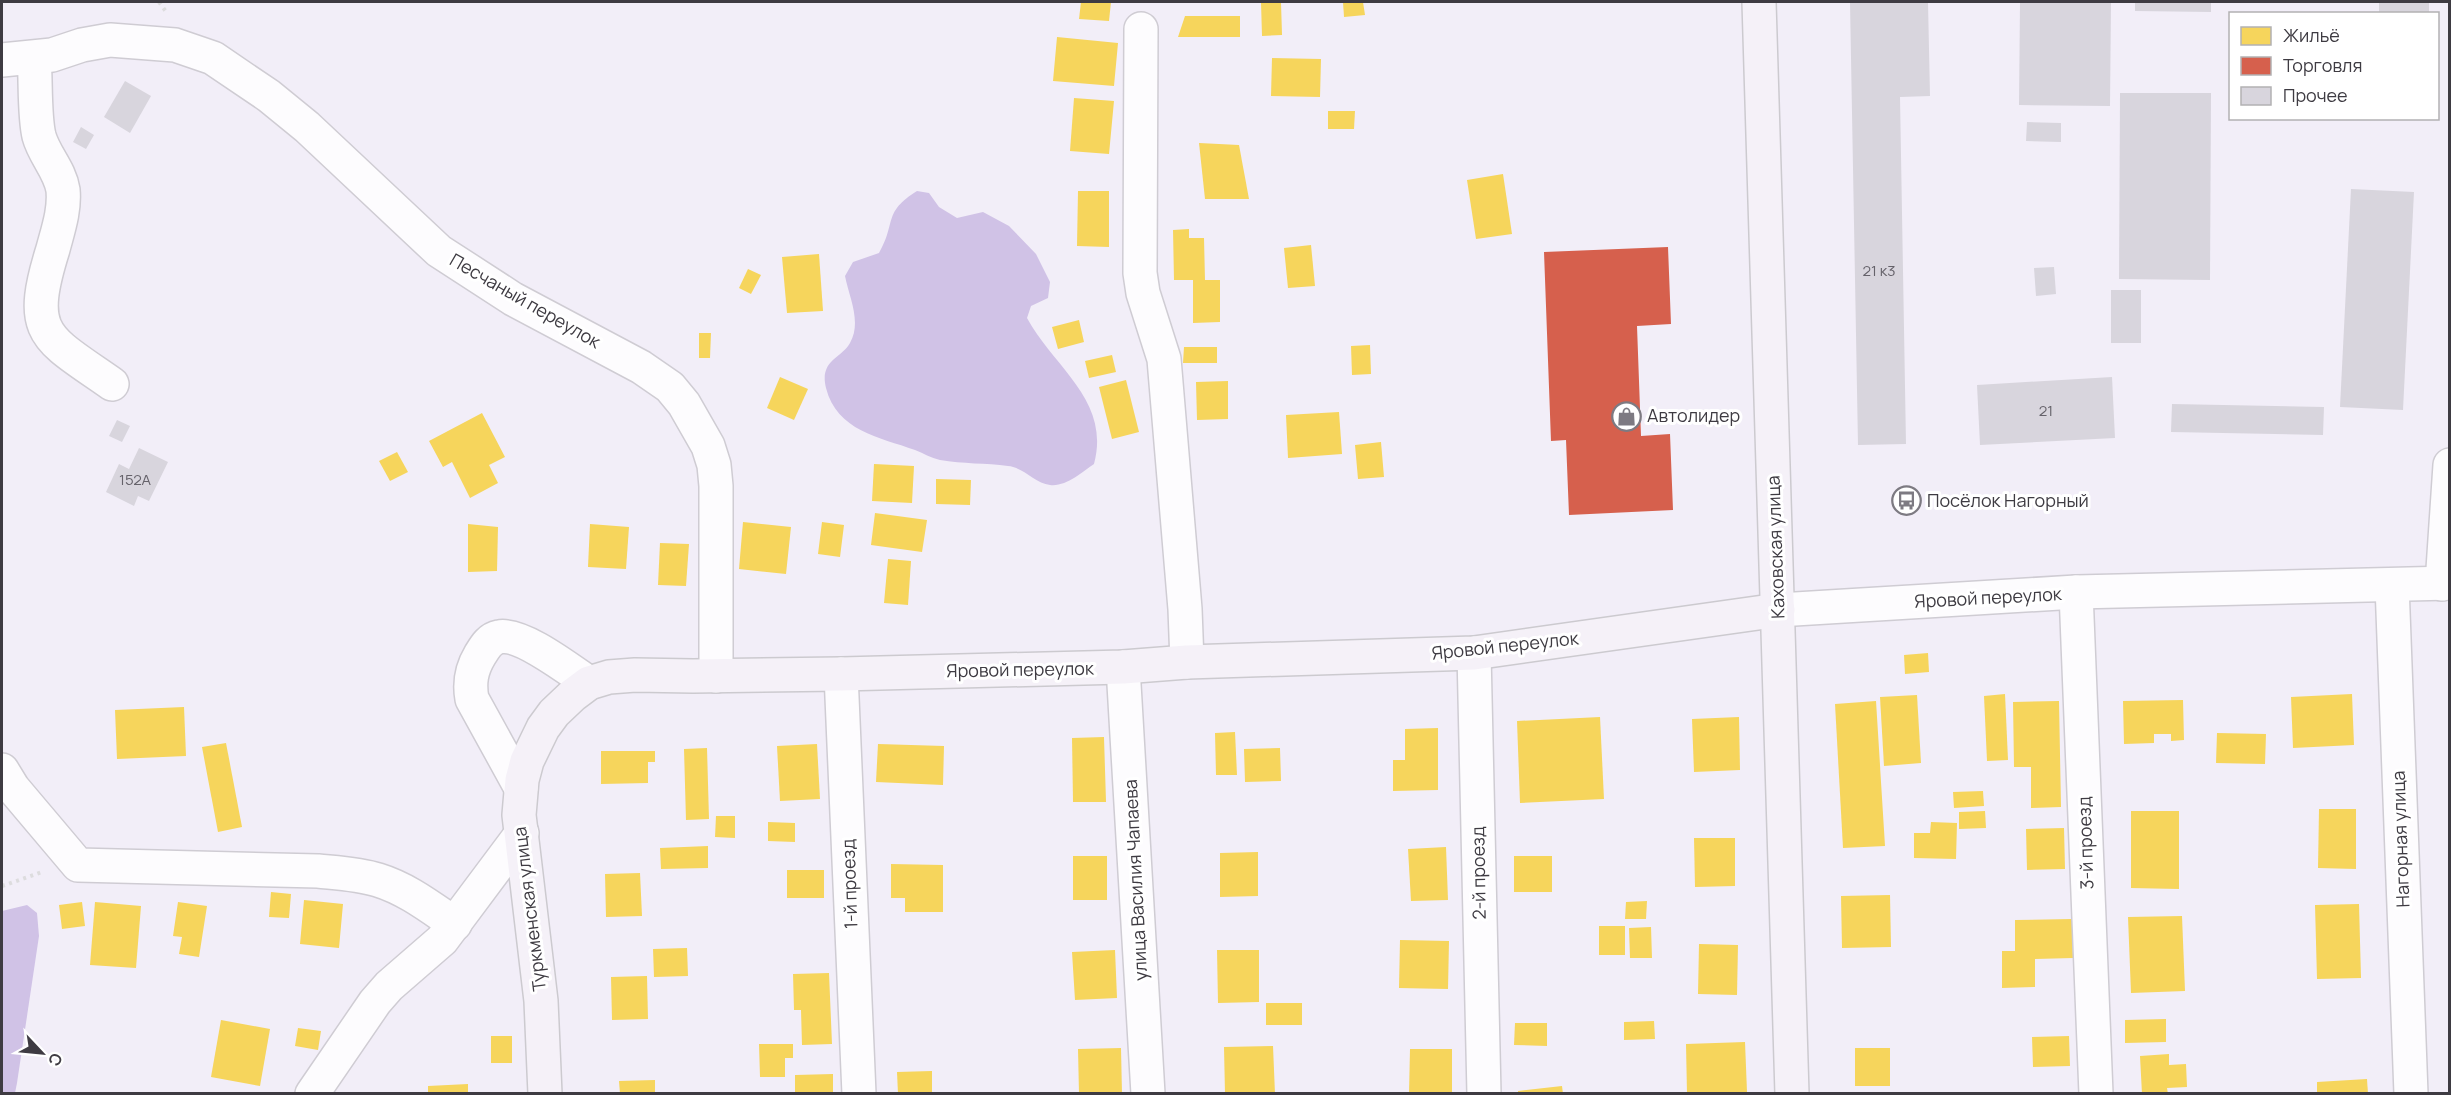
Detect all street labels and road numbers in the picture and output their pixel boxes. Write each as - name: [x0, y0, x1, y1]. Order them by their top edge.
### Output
- street label: Песчаный переулок: [446, 247, 606, 354]
- street label: Каховская улица: [1761, 475, 1789, 619]
- street label: Яровой переулок: [1914, 581, 2063, 613]
- street label: Яровой переулок: [1430, 625, 1581, 665]
- street label: Яровой переулок: [946, 656, 1095, 682]
- street label: Нагорная улица: [2386, 770, 2414, 908]
- street label: улица Василия Чапаева: [1118, 779, 1152, 981]
- street label: 3-й проезд: [2071, 796, 2099, 890]
- street label: Туркменская улица: [507, 826, 551, 993]
- street label: 2-й проезд: [1465, 826, 1491, 920]
- street label: 1-й проезд: [835, 838, 863, 929]

